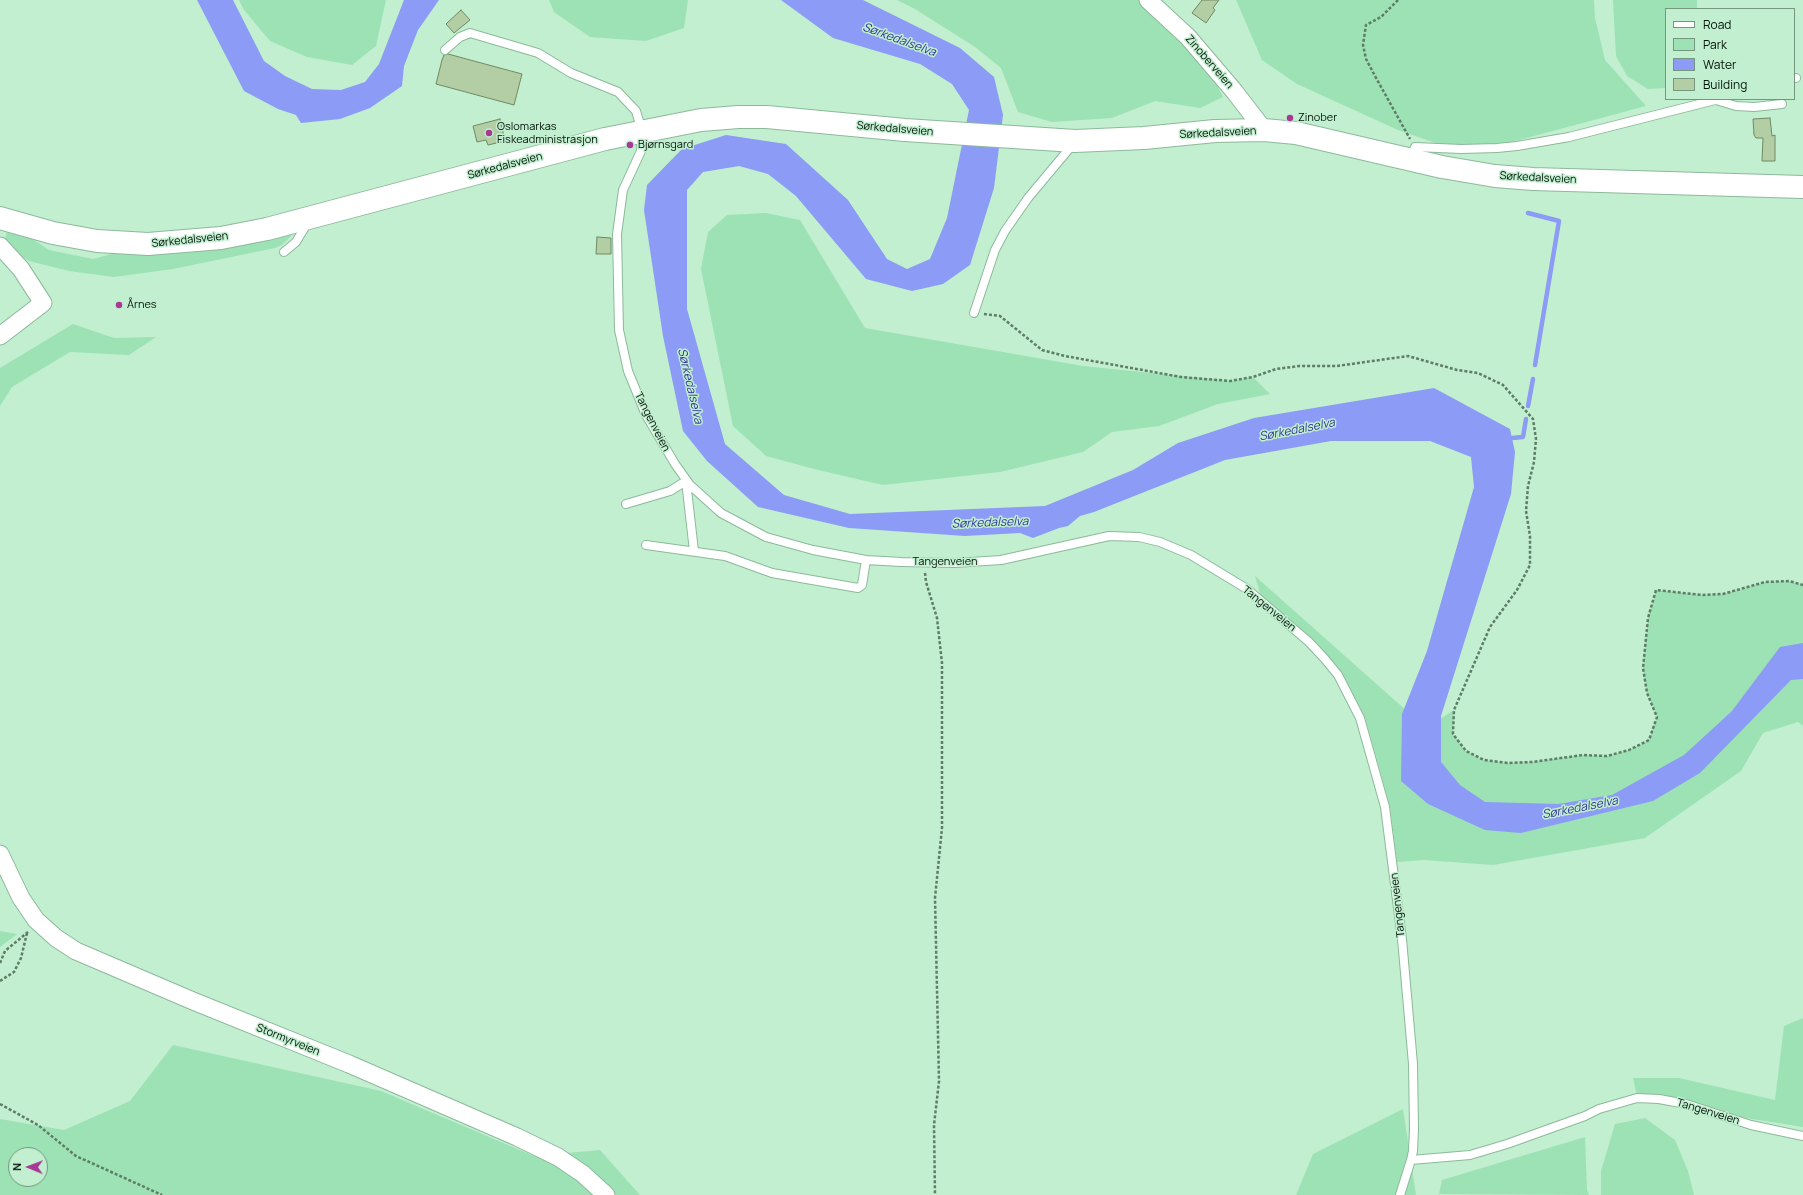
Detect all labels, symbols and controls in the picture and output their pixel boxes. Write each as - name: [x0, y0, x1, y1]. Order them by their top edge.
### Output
- legend: [1665, 8, 1795, 100]
- text: Road: [1703, 16, 1731, 33]
- water label: Sørkedalselva: [860, 20, 938, 60]
- street label: Zinoberveien: [1182, 33, 1236, 91]
- text: Park: [1703, 36, 1727, 53]
- text: Water: [1703, 56, 1736, 73]
- text: Building: [1703, 76, 1747, 93]
- place label: Zinober: [1298, 111, 1337, 125]
- marker: Zinober: [1285, 113, 1295, 123]
- street label: Sørkedalsveien: [856, 119, 934, 139]
- place label: Oslomarkas Fiskeadministrasjon: [497, 120, 598, 146]
- street label: Sørkedalsveien: [1179, 124, 1257, 142]
- marker: Oslomarkas Fiskeadministrasjon: [484, 128, 494, 138]
- place label: Bjørnsgard: [638, 138, 693, 152]
- marker: Bjørnsgard: [625, 140, 635, 150]
- street label: Sørkedalsveien: [466, 150, 544, 182]
- street label: Sørkedalsveien: [1499, 169, 1577, 187]
- street label: Sørkedalsveien: [151, 229, 229, 251]
- place label: Årnes: [127, 298, 157, 312]
- marker: Årnes: [114, 300, 124, 310]
- water label: Sørkedalselva: [674, 347, 706, 425]
- street label: Tangenveien: [631, 390, 673, 454]
- water label: Sørkedalselva: [1258, 416, 1336, 444]
- water label: Sørkedalselva: [951, 514, 1029, 532]
- street label: Tangenveien: [913, 555, 977, 569]
- street label: Tangenveien: [1240, 583, 1298, 635]
- water label: Sørkedalselva: [1541, 794, 1619, 822]
- street label: Tangenveien: [1388, 872, 1408, 938]
- street label: Stormyrveien: [254, 1021, 322, 1059]
- street label: Tangenveien: [1675, 1096, 1741, 1128]
- north arrow: [8, 1147, 48, 1187]
- text: N: [9, 1163, 24, 1171]

